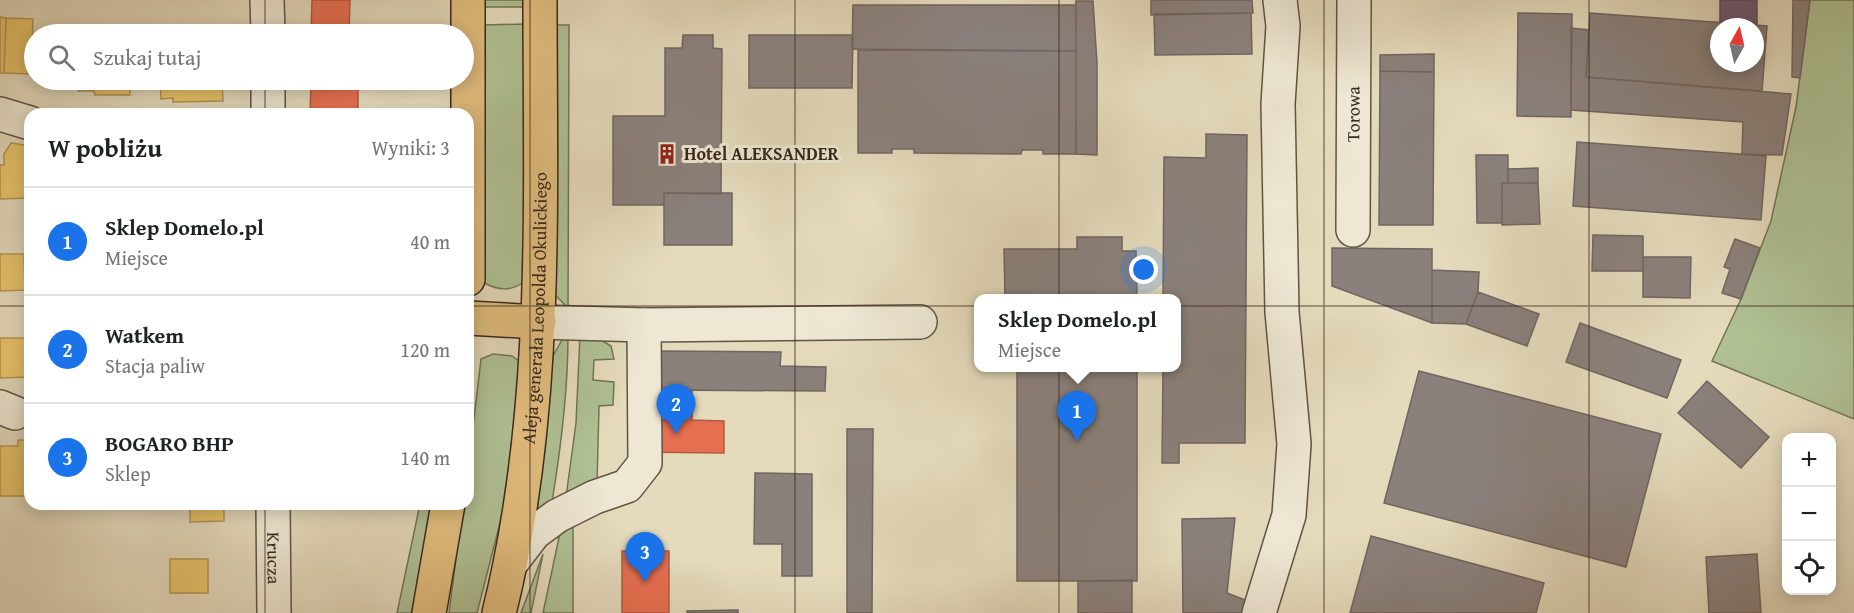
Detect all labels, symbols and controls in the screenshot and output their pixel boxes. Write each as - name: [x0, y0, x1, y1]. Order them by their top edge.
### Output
- north arrow: [1710, 18, 1764, 72]
- search box: [24, 24, 474, 90]
- icon: search: [45, 41, 78, 74]
- text: Szukaj tutaj: [93, 41, 201, 73]
- street label: Torowa: [1339, 86, 1367, 142]
- text: W pobliżu: [48, 128, 162, 167]
- text: Wyniki: 3: [372, 133, 450, 162]
- place label: Hotel ALEKSANDER: [684, 140, 839, 167]
- building icon: Hotel ALEKSANDER: [655, 142, 679, 166]
- street label: Aleja generała Leopolda Okulickiego: [515, 172, 554, 445]
- text: Sklep Domelo.pl: [105, 211, 264, 243]
- text: 1: [62, 227, 73, 256]
- text: 40 m: [410, 227, 450, 256]
- text: Miejsce: [105, 243, 168, 272]
- your location: [1129, 255, 1158, 284]
- popup: [974, 294, 1181, 372]
- text: Sklep Domelo.pl: [998, 303, 1157, 335]
- text: Watkem: [105, 319, 184, 351]
- text: 2: [62, 335, 73, 364]
- text: 120 m: [400, 335, 450, 364]
- text: Miejsce: [998, 335, 1061, 364]
- text: Stacja paliw: [105, 351, 205, 380]
- pin: 2: [656, 384, 696, 434]
- pin: 1: [1058, 392, 1096, 441]
- text: BOGARO BHP: [105, 427, 234, 459]
- map controls: [1782, 433, 1836, 595]
- button: +: [1782, 433, 1836, 487]
- text: 3: [62, 443, 73, 472]
- text: 140 m: [400, 443, 450, 472]
- text: Sklep: [105, 459, 151, 488]
- button: −: [1782, 487, 1836, 541]
- street label: Krucza: [260, 532, 288, 585]
- pin: 3: [626, 532, 664, 582]
- button: locate: [1782, 541, 1836, 595]

